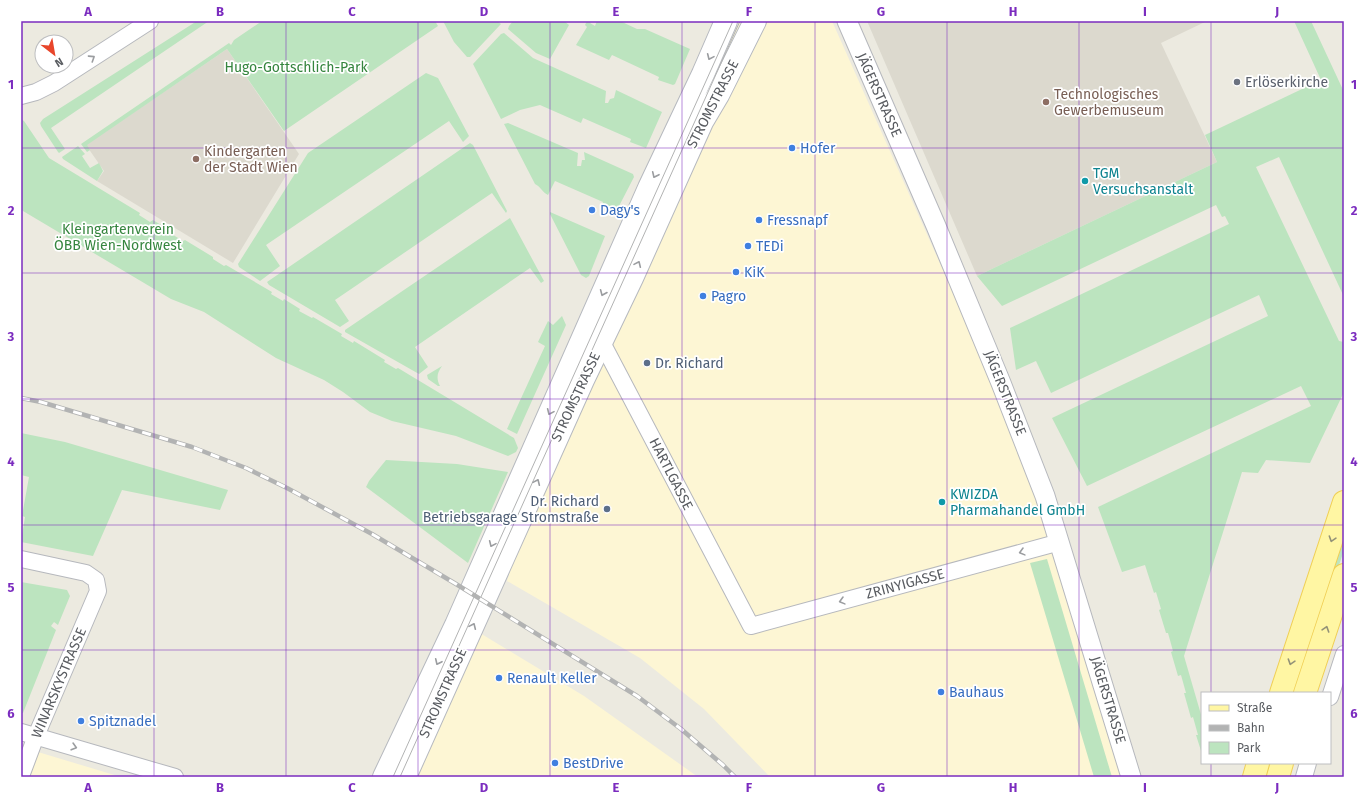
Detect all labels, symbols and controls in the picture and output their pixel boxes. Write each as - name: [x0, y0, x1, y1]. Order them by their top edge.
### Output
- text: A: [83, 4, 92, 19]
- text: B: [216, 4, 224, 19]
- text: C: [348, 4, 356, 19]
- text: D: [480, 4, 489, 19]
- text: E: [613, 4, 620, 19]
- text: F: [746, 4, 753, 19]
- text: G: [877, 4, 885, 19]
- text: H: [1009, 4, 1017, 19]
- text: I: [1143, 4, 1147, 19]
- text: J: [1274, 4, 1279, 19]
- north arrow: [34, 34, 74, 74]
- street label: JÄGERSTRASSE: [853, 50, 905, 140]
- one-way arrow: [707, 52, 715, 60]
- text: N: [52, 55, 65, 70]
- one-way arrow: [88, 55, 95, 63]
- street label: STROMSTRASSE: [683, 57, 743, 151]
- park label: Hugo-Gottschlich-Park: [224, 59, 368, 76]
- place label: Erlöserkirche: [1245, 74, 1328, 91]
- text: 1: [8, 77, 14, 92]
- marker: Erlöserkirche: [1232, 77, 1242, 87]
- text: 1: [1351, 77, 1357, 92]
- place label: Technologisches Gewerbemuseum: [1054, 86, 1164, 119]
- marker: Technologisches Gewerbemuseum: [1041, 97, 1051, 107]
- place label: Hofer: [800, 140, 836, 157]
- place label: Kindergarten der Stadt Wien: [204, 143, 298, 176]
- marker: Hofer: [787, 143, 797, 153]
- marker: Kindergarten der Stadt Wien: [191, 154, 201, 164]
- place label: TGM Versuchsanstalt: [1093, 165, 1194, 198]
- one-way arrow: [652, 170, 660, 178]
- marker: TGM Versuchsanstalt: [1080, 176, 1090, 186]
- place label: Dagy's: [600, 202, 640, 219]
- text: 2: [8, 203, 15, 218]
- text: 2: [1351, 203, 1358, 218]
- marker: Dagy's: [587, 205, 597, 215]
- place label: Fressnapf: [767, 212, 829, 229]
- marker: Fressnapf: [754, 215, 764, 225]
- park label: Kleingartenverein ÖBB Wien-Nordwest: [54, 221, 183, 254]
- place label: TEDi: [756, 238, 784, 255]
- marker: TEDi: [743, 241, 753, 251]
- one-way arrow: [633, 260, 641, 268]
- place label: KiK: [744, 264, 765, 281]
- marker: KiK: [731, 267, 741, 277]
- place label: Pagro: [711, 288, 746, 305]
- one-way arrow: [599, 290, 607, 297]
- marker: Pagro: [698, 291, 708, 301]
- text: 3: [7, 329, 15, 344]
- text: 3: [1350, 329, 1358, 344]
- street label: JÄGERSTRASSE: [980, 348, 1030, 438]
- street label: STROMSTRASSE: [548, 350, 604, 444]
- place label: Dr. Richard: [655, 355, 724, 372]
- marker: Dr. Richard: [642, 358, 652, 368]
- one-way arrow: [547, 408, 555, 415]
- street label: HARTLGASSE: [646, 435, 696, 513]
- text: 4: [7, 454, 15, 469]
- text: 4: [1350, 454, 1358, 469]
- one-way arrow: [532, 479, 540, 487]
- place label: KWIZDA Pharmahandel GmbH: [950, 486, 1085, 519]
- place label: Dr. Richard Betriebsgarage Stromstraße: [423, 493, 599, 526]
- marker: KWIZDA Pharmahandel GmbH: [937, 497, 947, 507]
- marker: Dr. Richard Betriebsgarage Stromstraße: [602, 504, 612, 514]
- one-way arrow: [1328, 535, 1337, 542]
- one-way arrow: [488, 540, 496, 547]
- one-way arrow: [1019, 547, 1026, 556]
- street label: ZRINYIGASSE: [864, 565, 946, 603]
- text: 5: [8, 580, 15, 595]
- text: 5: [1351, 580, 1358, 595]
- one-way arrow: [839, 596, 846, 605]
- one-way arrow: [468, 623, 476, 631]
- street label: WINARSKYSTRASSE: [28, 625, 90, 741]
- one-way arrow: [1321, 626, 1330, 633]
- street label: STROMSTRASSE: [416, 645, 470, 741]
- street label: JÄGERSTRASSE: [1087, 654, 1129, 746]
- one-way arrow: [435, 658, 443, 665]
- one-way arrow: [1287, 659, 1296, 666]
- place label: Renault Keller: [507, 670, 597, 687]
- marker: Renault Keller: [494, 673, 504, 683]
- place label: Bauhaus: [949, 684, 1004, 701]
- marker: Bauhaus: [936, 687, 946, 697]
- legend: [1201, 692, 1331, 764]
- text: Straße: [1237, 701, 1272, 715]
- text: 6: [7, 706, 15, 721]
- text: 6: [1350, 706, 1358, 721]
- place label: Spitznadel: [89, 713, 156, 730]
- marker: Spitznadel: [76, 716, 86, 726]
- text: Bahn: [1237, 721, 1265, 735]
- text: Park: [1237, 741, 1261, 755]
- one-way arrow: [70, 742, 77, 751]
- place label: BestDrive: [563, 755, 624, 772]
- marker: BestDrive: [550, 758, 560, 768]
- text: A: [83, 780, 92, 795]
- text: B: [216, 780, 224, 795]
- text: C: [348, 780, 356, 795]
- text: D: [480, 780, 489, 795]
- text: E: [613, 780, 620, 795]
- text: F: [746, 780, 753, 795]
- text: G: [877, 780, 885, 795]
- text: H: [1009, 780, 1017, 795]
- text: I: [1143, 780, 1147, 795]
- text: J: [1274, 780, 1279, 795]

